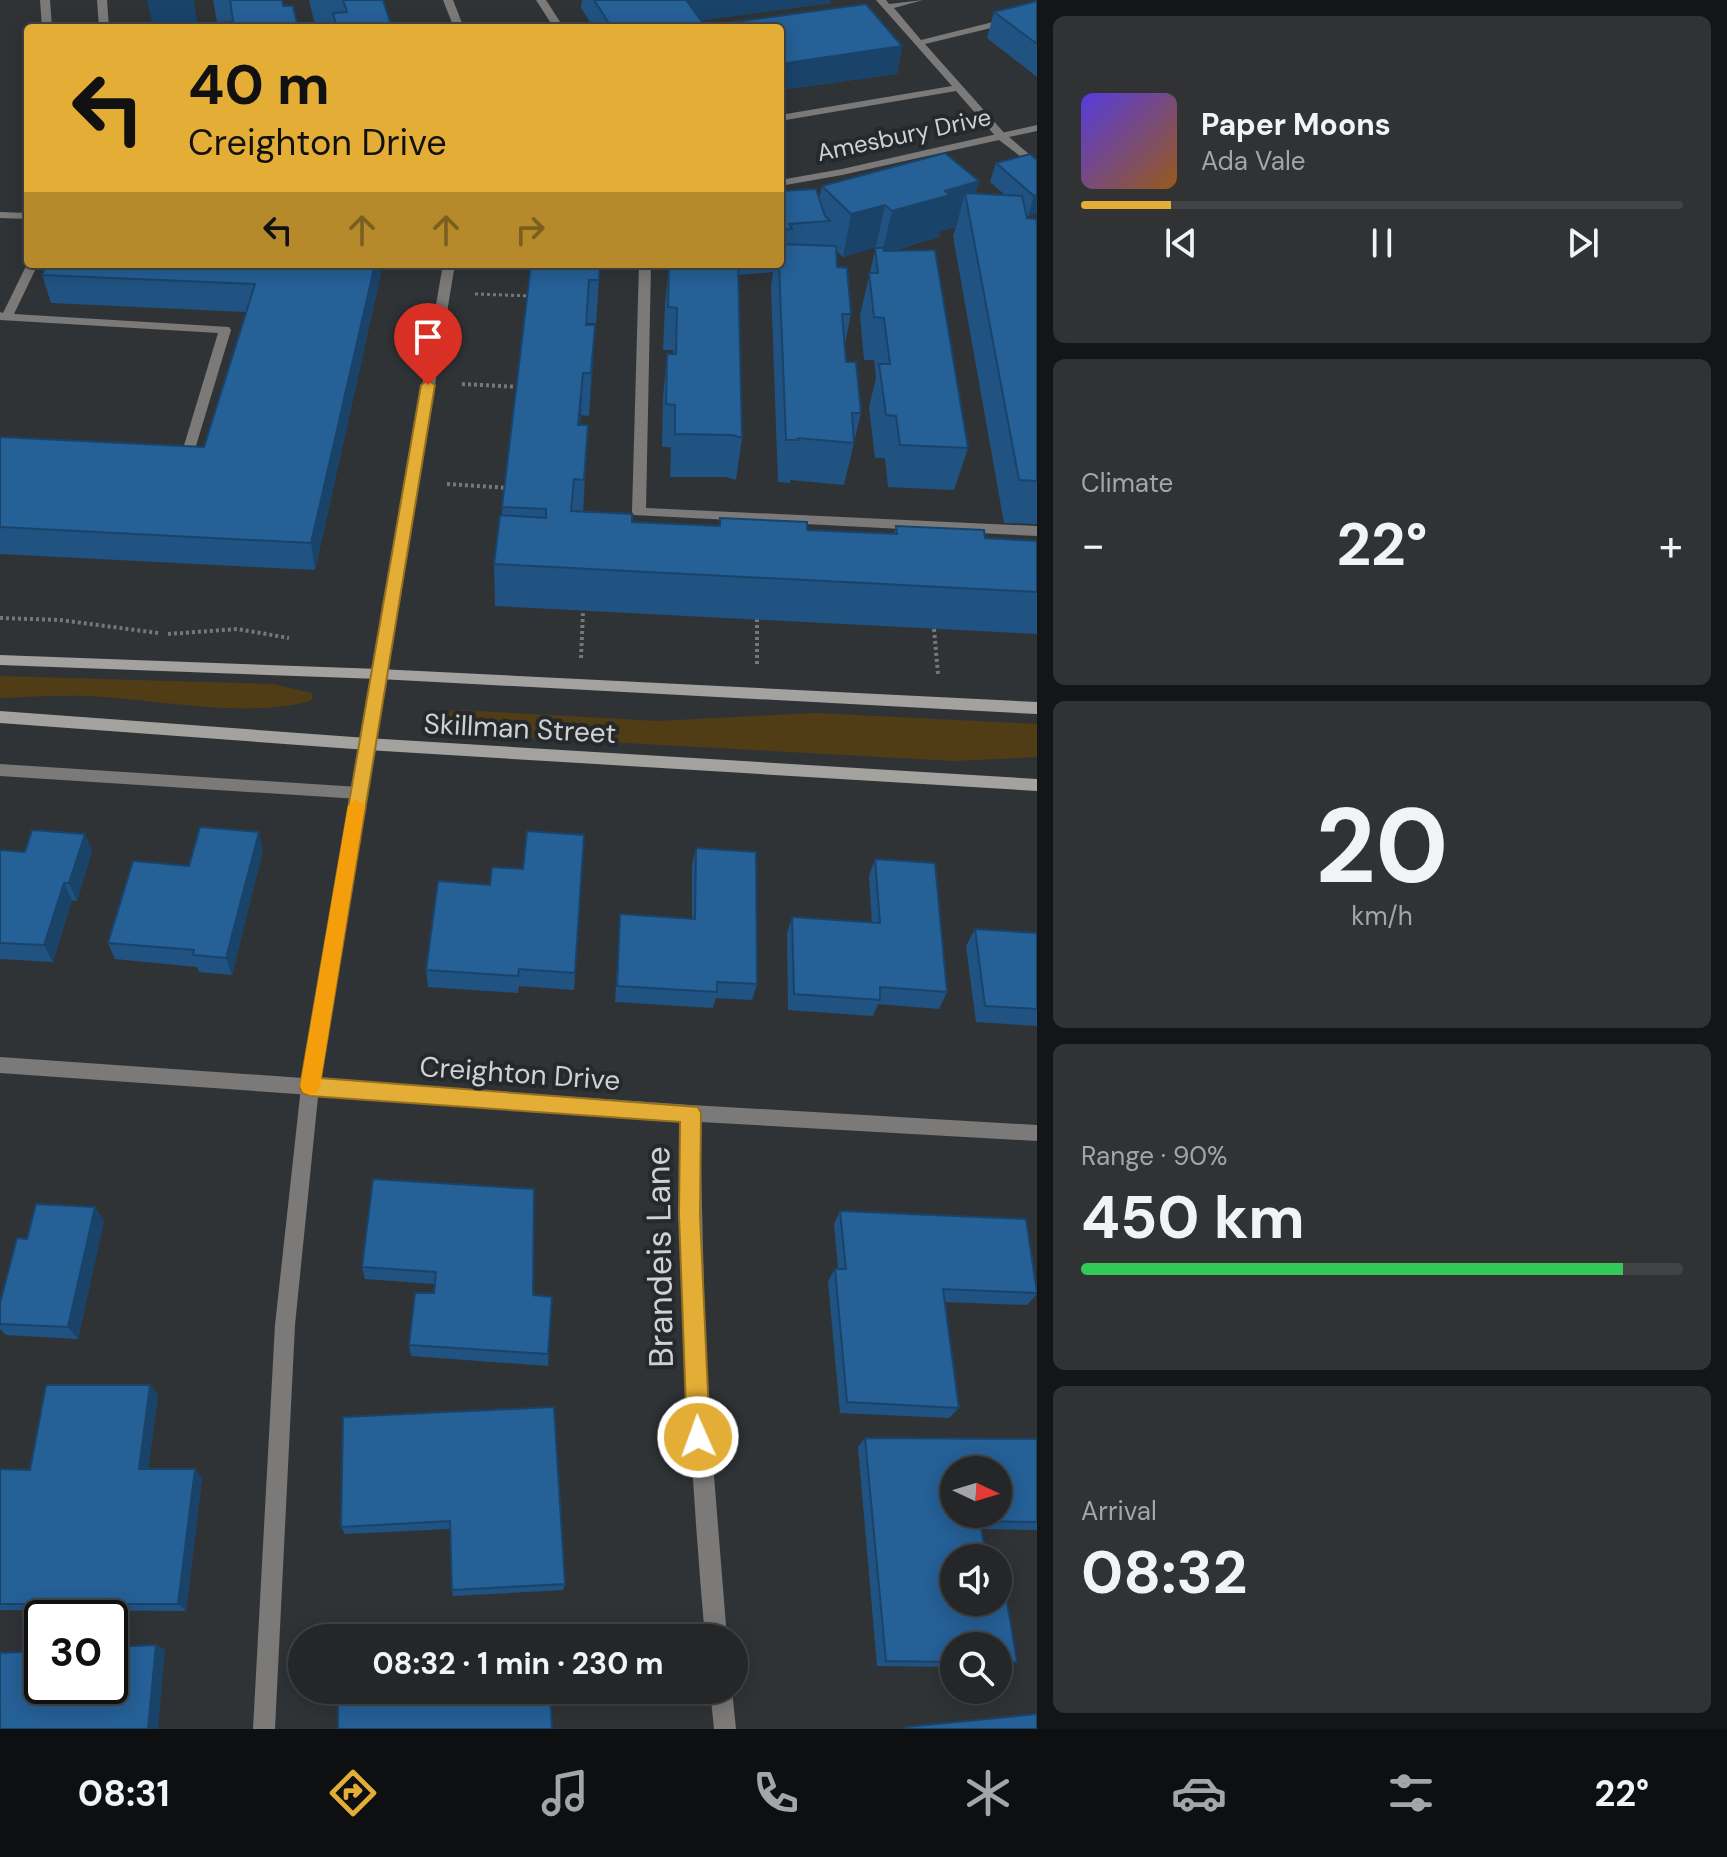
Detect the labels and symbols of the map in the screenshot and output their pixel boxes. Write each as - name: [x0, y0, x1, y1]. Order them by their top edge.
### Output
- street label: Amesbury Drive: [814, 101, 994, 168]
- pin: [394, 303, 462, 385]
- street label: Skillman Street: [423, 705, 617, 752]
- street label: Creighton Drive: [418, 1048, 622, 1099]
- street label: Brandeis Lane: [635, 1146, 684, 1368]
- position arrow: [656, 1395, 740, 1479]
- north arrow: [940, 1456, 1012, 1528]
- speed limit sign: 30: [24, 1600, 128, 1704]

